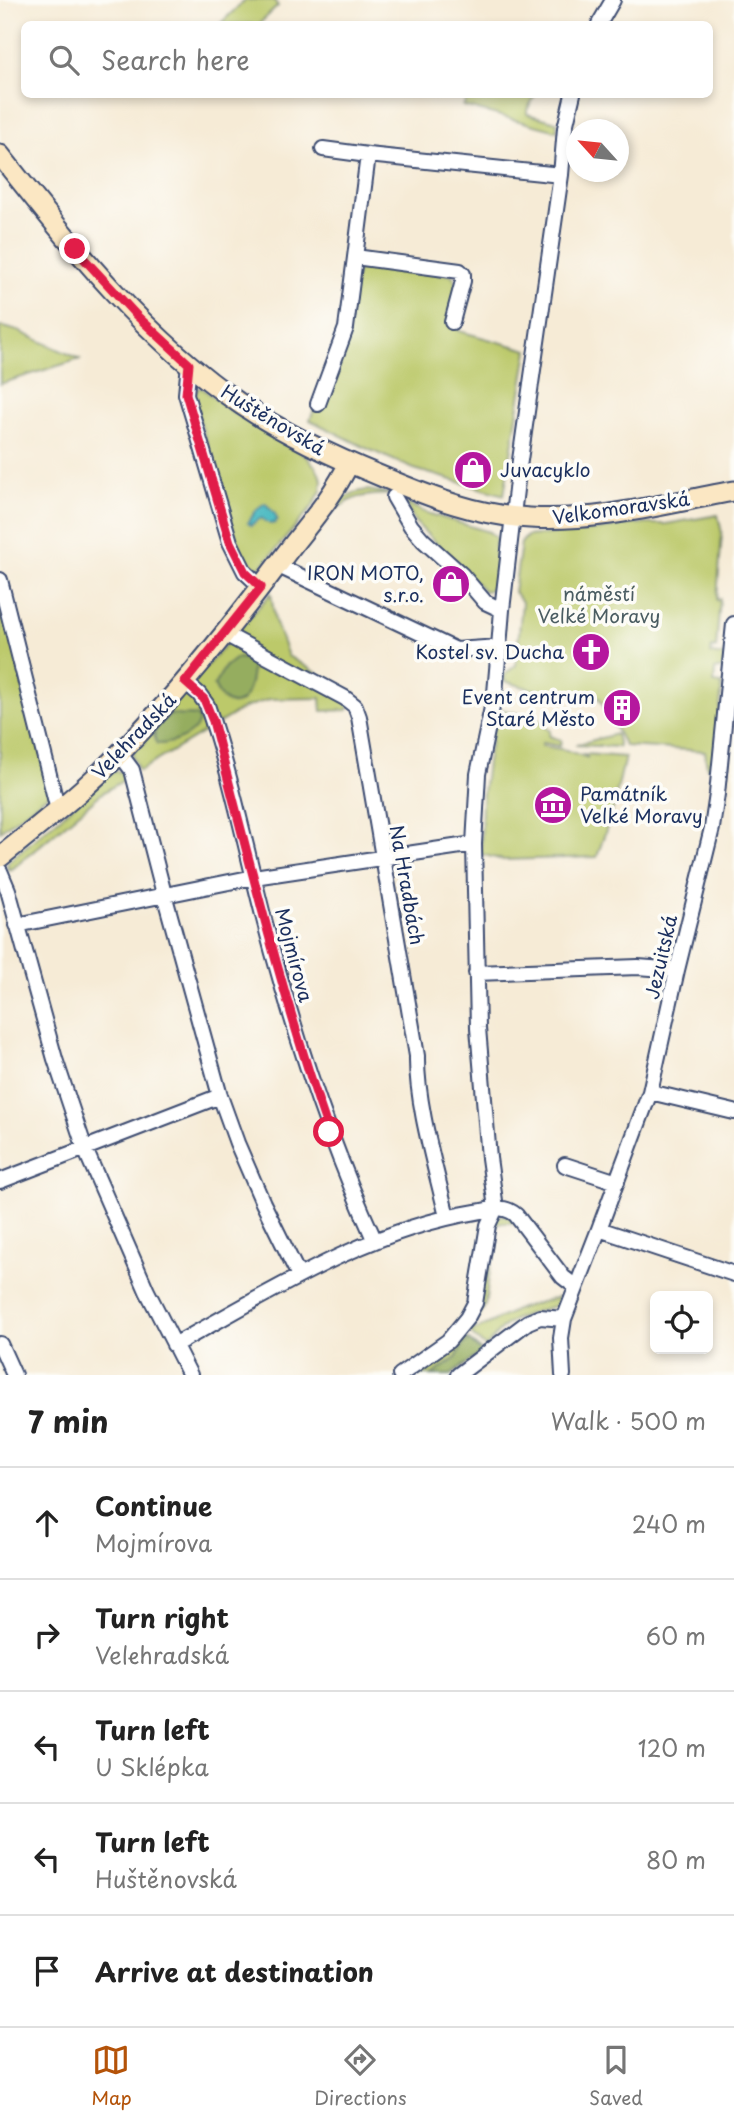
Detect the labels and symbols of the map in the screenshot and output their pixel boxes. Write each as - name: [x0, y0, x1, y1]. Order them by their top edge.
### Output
- north arrow: [566, 119, 629, 182]
- route end: [59, 233, 90, 264]
- street label: Huštěnovská: [216, 377, 331, 461]
- shop icon: Juvacyklo: [452, 449, 494, 491]
- place label: Juvacyklo: [500, 455, 591, 483]
- street label: Velkomoravská: [550, 483, 691, 531]
- place label: IRON MOTO, s.r.o.: [307, 558, 424, 608]
- shop icon: IRON MOTO, s.r.o.: [430, 563, 472, 605]
- park label: náměstí Velké Moravy: [538, 579, 660, 629]
- church icon: Kostel sv. Ducha: [570, 631, 612, 673]
- place label: Kostel sv. Ducha: [416, 637, 564, 665]
- place label: Event centrum Staré Město: [462, 682, 595, 732]
- street label: Velehradská: [85, 686, 182, 785]
- building icon: Event centrum Staré Město: [601, 687, 643, 729]
- place label: Památník Velké Moravy: [580, 779, 703, 829]
- museum icon: Památník Velké Moravy: [532, 784, 574, 826]
- street label: Na Hradbách: [384, 823, 432, 947]
- street label: Mojmírova: [269, 904, 321, 1005]
- street label: Jezuitská: [637, 912, 683, 1002]
- route start: [313, 1116, 344, 1147]

